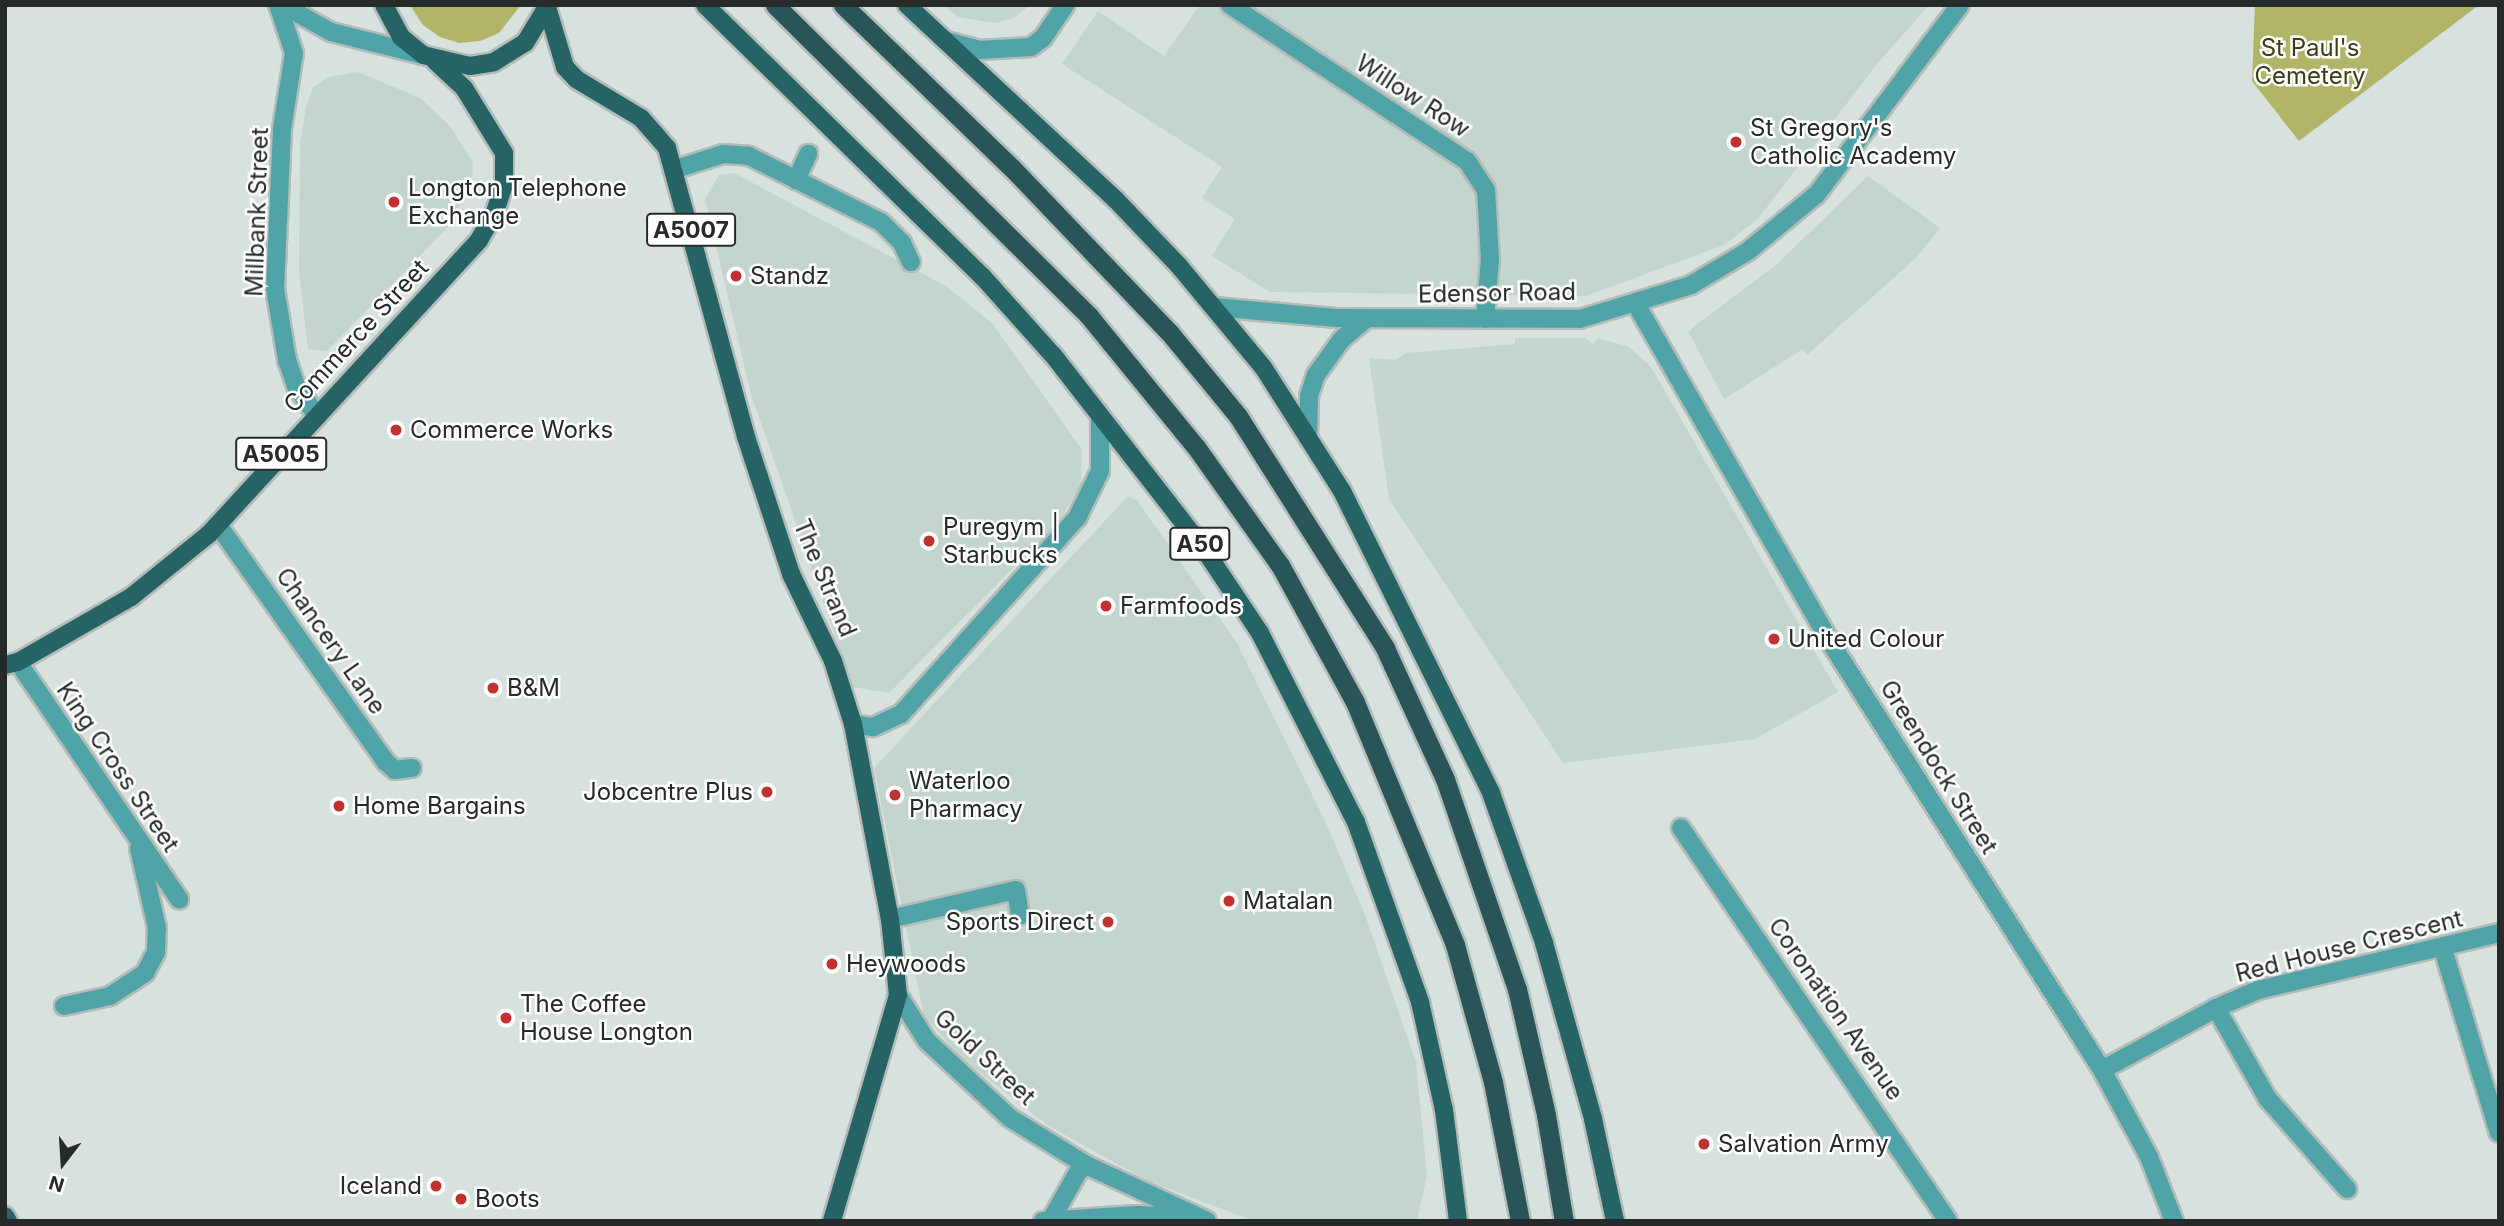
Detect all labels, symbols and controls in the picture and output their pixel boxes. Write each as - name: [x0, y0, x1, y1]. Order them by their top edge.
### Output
- park label: St Paul's Cemetery: [2254, 34, 2366, 90]
- street label: Willow Row: [1351, 48, 1475, 144]
- place label: St Gregory's Catholic Academy: [1750, 114, 1956, 170]
- street label: Millbank Street: [240, 127, 274, 297]
- marker: St Gregory's Catholic Academy: [1728, 134, 1744, 150]
- place label: Longton Telephone Exchange: [408, 174, 627, 230]
- marker: Longton Telephone Exchange: [386, 194, 402, 210]
- road number: A5007: [646, 210, 736, 249]
- street label: Commerce Street: [278, 253, 434, 419]
- place label: Standz: [750, 262, 829, 290]
- marker: Standz: [728, 268, 744, 284]
- street label: Edensor Road: [1418, 277, 1576, 309]
- place label: Commerce Works: [410, 416, 613, 444]
- marker: Commerce Works: [388, 422, 404, 438]
- road number: A5005: [234, 435, 328, 474]
- place label: Puregym | Starbucks: [943, 513, 1059, 569]
- street label: The Strand: [787, 515, 863, 641]
- road number: A50: [1168, 524, 1232, 564]
- marker: Puregym | Starbucks: [921, 533, 937, 549]
- street label: Chancery Lane: [270, 562, 392, 720]
- place label: Farmfoods: [1120, 592, 1242, 620]
- marker: Farmfoods: [1098, 598, 1114, 614]
- place label: United Colour: [1788, 625, 1944, 653]
- marker: United Colour: [1766, 631, 1782, 647]
- place label: B&M: [507, 674, 560, 702]
- street label: Greendock Street: [1874, 675, 2004, 859]
- street label: King Cross Street: [51, 677, 185, 857]
- marker: B&M: [485, 680, 501, 696]
- place label: Waterloo Pharmacy: [909, 767, 1023, 823]
- place label: Jobcentre Plus: [583, 778, 753, 806]
- marker: Jobcentre Plus: [759, 784, 775, 800]
- marker: Waterloo Pharmacy: [887, 787, 903, 803]
- place label: Home Bargains: [353, 792, 526, 820]
- marker: Home Bargains: [331, 798, 347, 814]
- place label: Matalan: [1243, 887, 1333, 915]
- marker: Matalan: [1221, 893, 1237, 909]
- street label: Red House Crescent: [2233, 904, 2465, 988]
- place label: Sports Direct: [946, 908, 1094, 936]
- street label: Coronation Avenue: [1762, 912, 1910, 1106]
- marker: Sports Direct: [1100, 914, 1116, 930]
- place label: Heywoods: [846, 950, 966, 978]
- marker: Heywoods: [824, 956, 840, 972]
- place label: The Coffee House Longton: [520, 990, 693, 1046]
- street label: Gold Street: [929, 1003, 1041, 1111]
- marker: The Coffee House Longton: [498, 1010, 514, 1026]
- north arrow: [28, 1128, 98, 1198]
- place label: Salvation Army: [1718, 1130, 1889, 1158]
- marker: Salvation Army: [1696, 1136, 1712, 1152]
- text: N: [46, 1170, 67, 1197]
- place label: Iceland: [340, 1172, 422, 1200]
- marker: Iceland: [428, 1178, 444, 1194]
- place label: Boots: [475, 1185, 540, 1213]
- marker: Boots: [453, 1191, 469, 1207]

